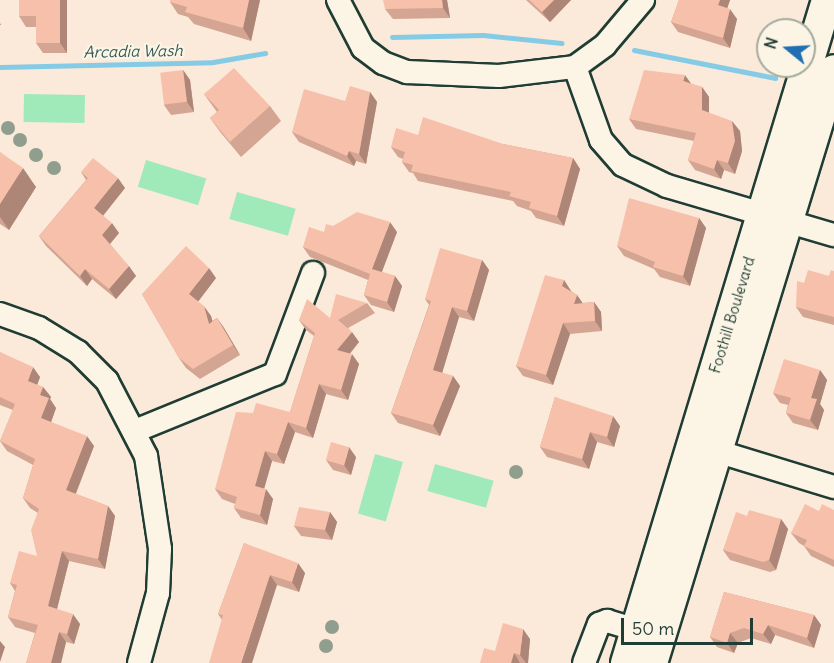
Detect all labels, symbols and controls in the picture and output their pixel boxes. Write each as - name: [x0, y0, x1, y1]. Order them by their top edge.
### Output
- north arrow: [756, 18, 816, 78]
- text: N: [760, 35, 782, 51]
- water label: Arcadia Wash: [83, 41, 183, 61]
- street label: Foothill Boulevard: [706, 255, 758, 375]
- scale bar: [624, 606, 756, 644]
- text: 50 m: [632, 617, 674, 640]

